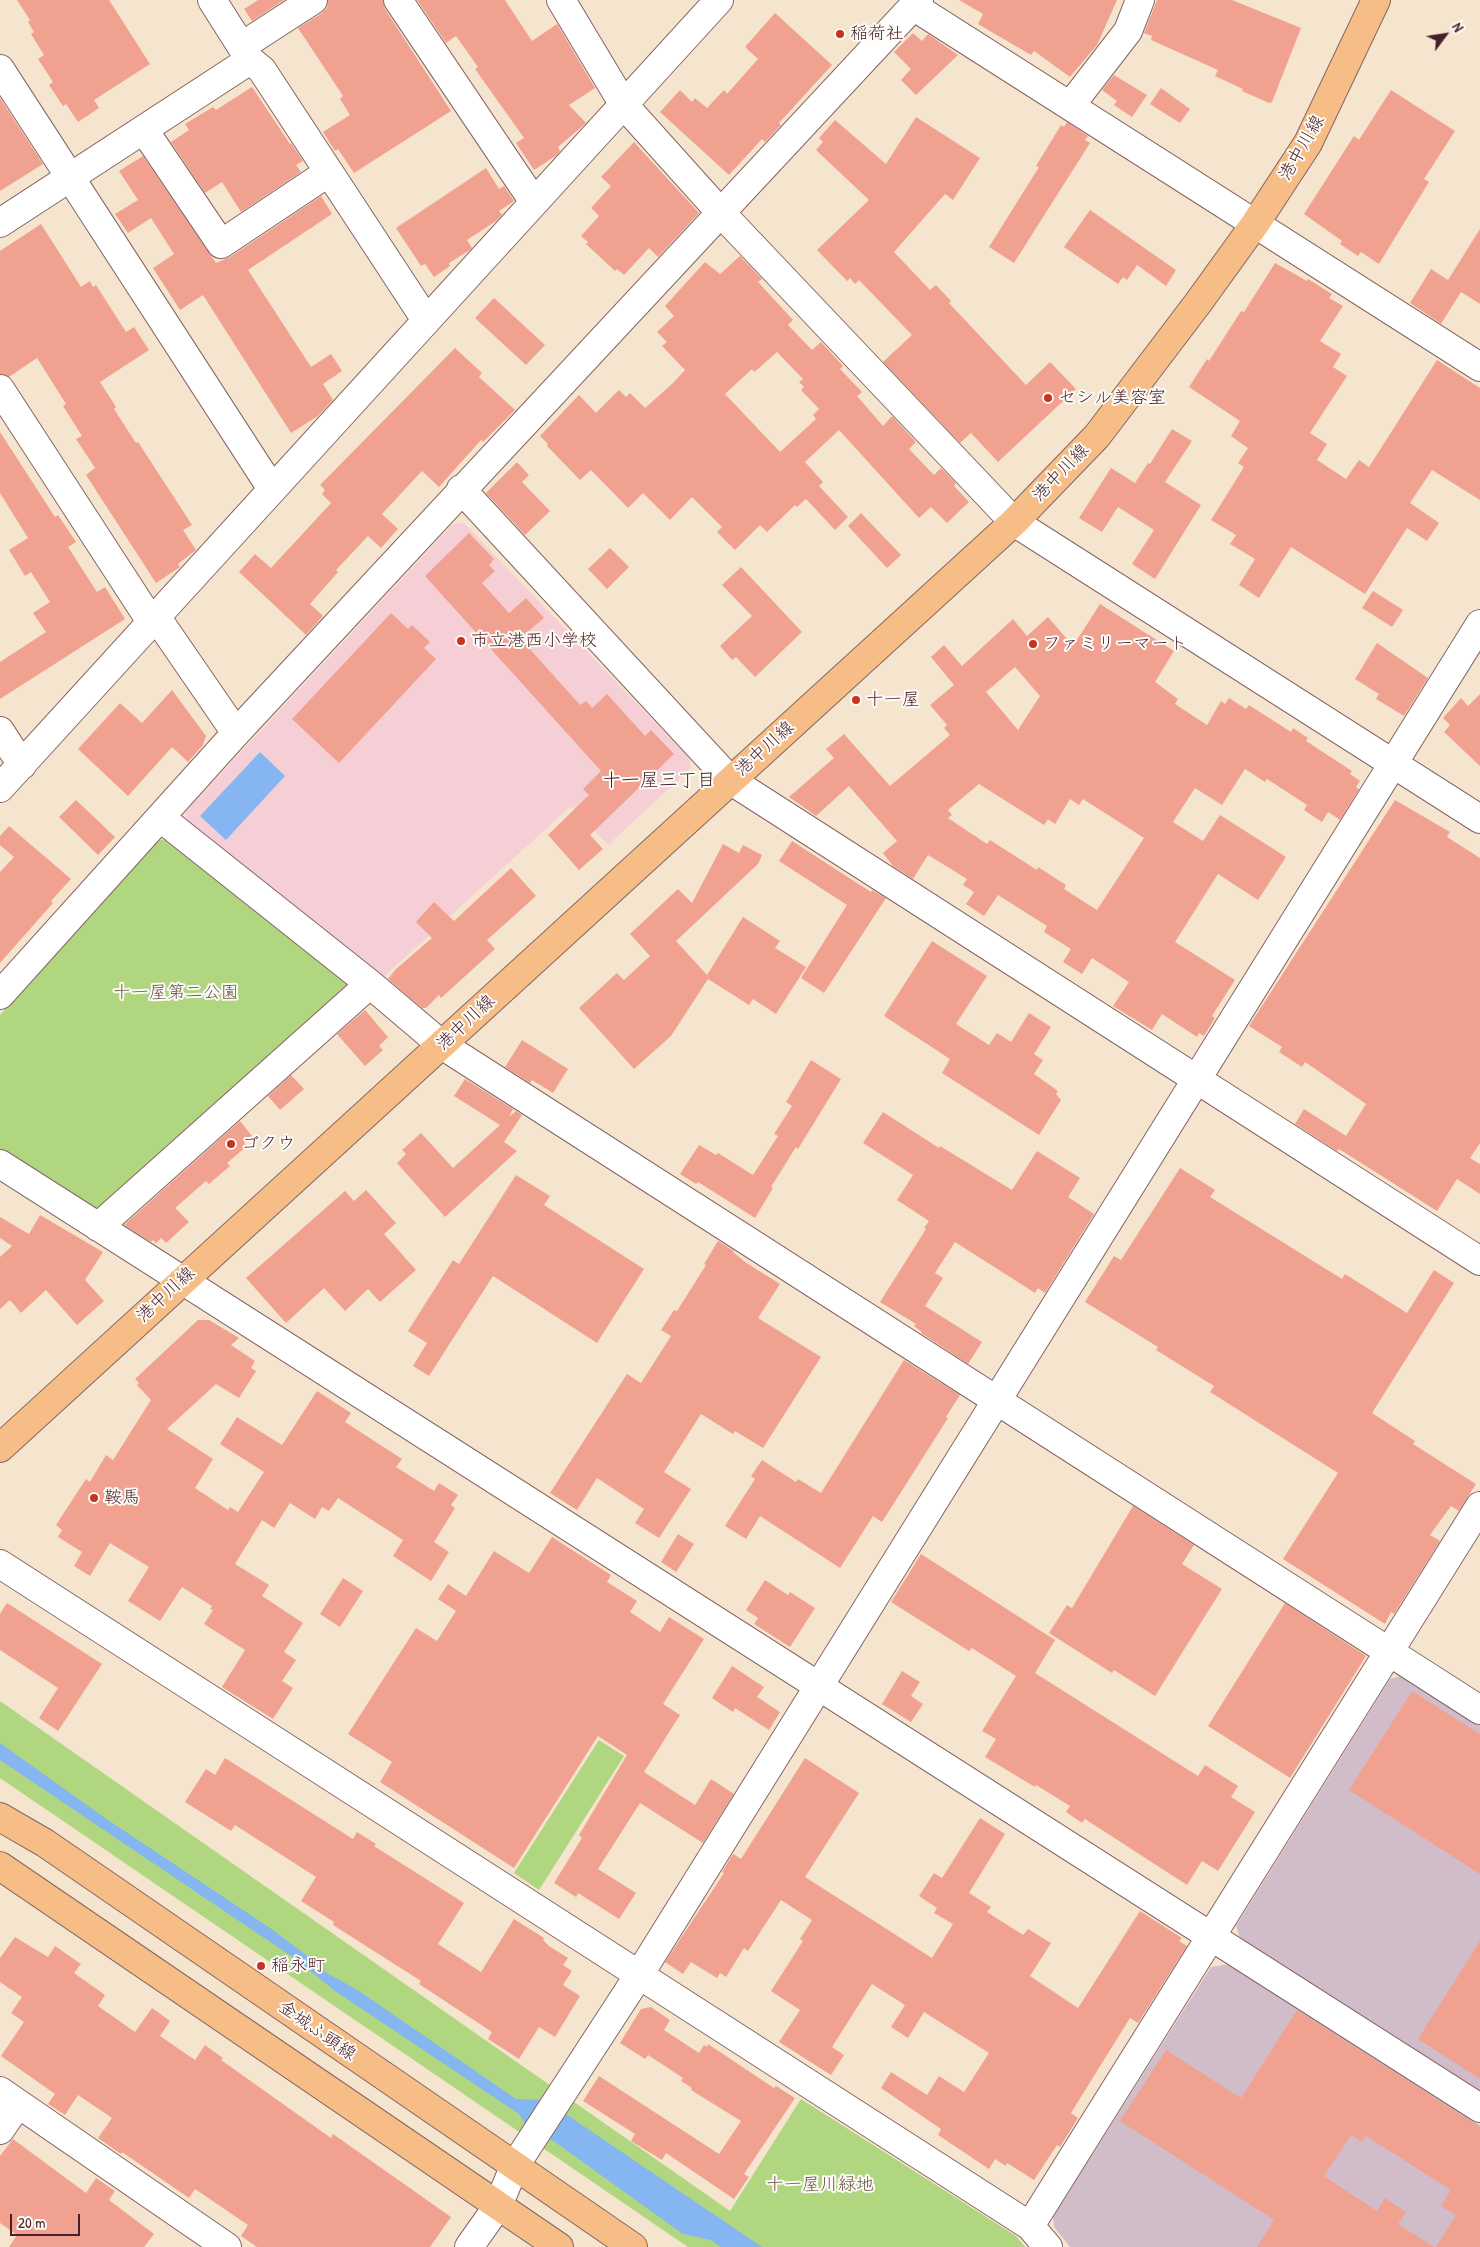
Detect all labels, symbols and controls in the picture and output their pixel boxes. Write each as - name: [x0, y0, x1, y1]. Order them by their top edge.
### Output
- north arrow: [1420, 10, 1470, 60]
- text: N: [1448, 19, 1468, 35]
- place label: 稲荷社: [850, 23, 904, 45]
- marker: 稲荷社: [834, 28, 846, 40]
- street label: 港中川線: [1275, 111, 1329, 185]
- place label: セシル美容室: [1058, 387, 1166, 409]
- marker: セシル美容室: [1042, 392, 1054, 404]
- street label: 港中川線: [1028, 440, 1094, 506]
- place label: 市立港西小学校: [471, 630, 597, 652]
- place label: ファミリーマート: [1043, 633, 1187, 655]
- marker: 市立港西小学校: [455, 635, 467, 647]
- marker: ファミリーマート: [1027, 638, 1039, 650]
- place label: 十一屋: [866, 689, 920, 711]
- marker: 十一屋: [850, 694, 862, 706]
- street label: 港中川線: [731, 717, 799, 781]
- district label: 十一屋三丁目: [602, 770, 716, 792]
- park label: 十一屋第二公園: [113, 982, 239, 1004]
- street label: 港中川線: [432, 991, 500, 1055]
- place label: ゴクウ: [241, 1133, 295, 1155]
- marker: ゴクウ: [225, 1138, 237, 1150]
- street label: 港中川線: [132, 1263, 200, 1327]
- place label: 鞍馬: [104, 1487, 140, 1509]
- marker: 鞍馬: [88, 1492, 100, 1504]
- place label: 稲永町: [271, 1955, 325, 1977]
- marker: 稲永町: [255, 1960, 267, 1972]
- street label: 金城ふ頭線: [274, 1996, 360, 2066]
- park label: 十一屋川緑地: [766, 2174, 874, 2196]
- scale bar: [12, 2204, 82, 2236]
- text: 20 m: [18, 2212, 45, 2233]

